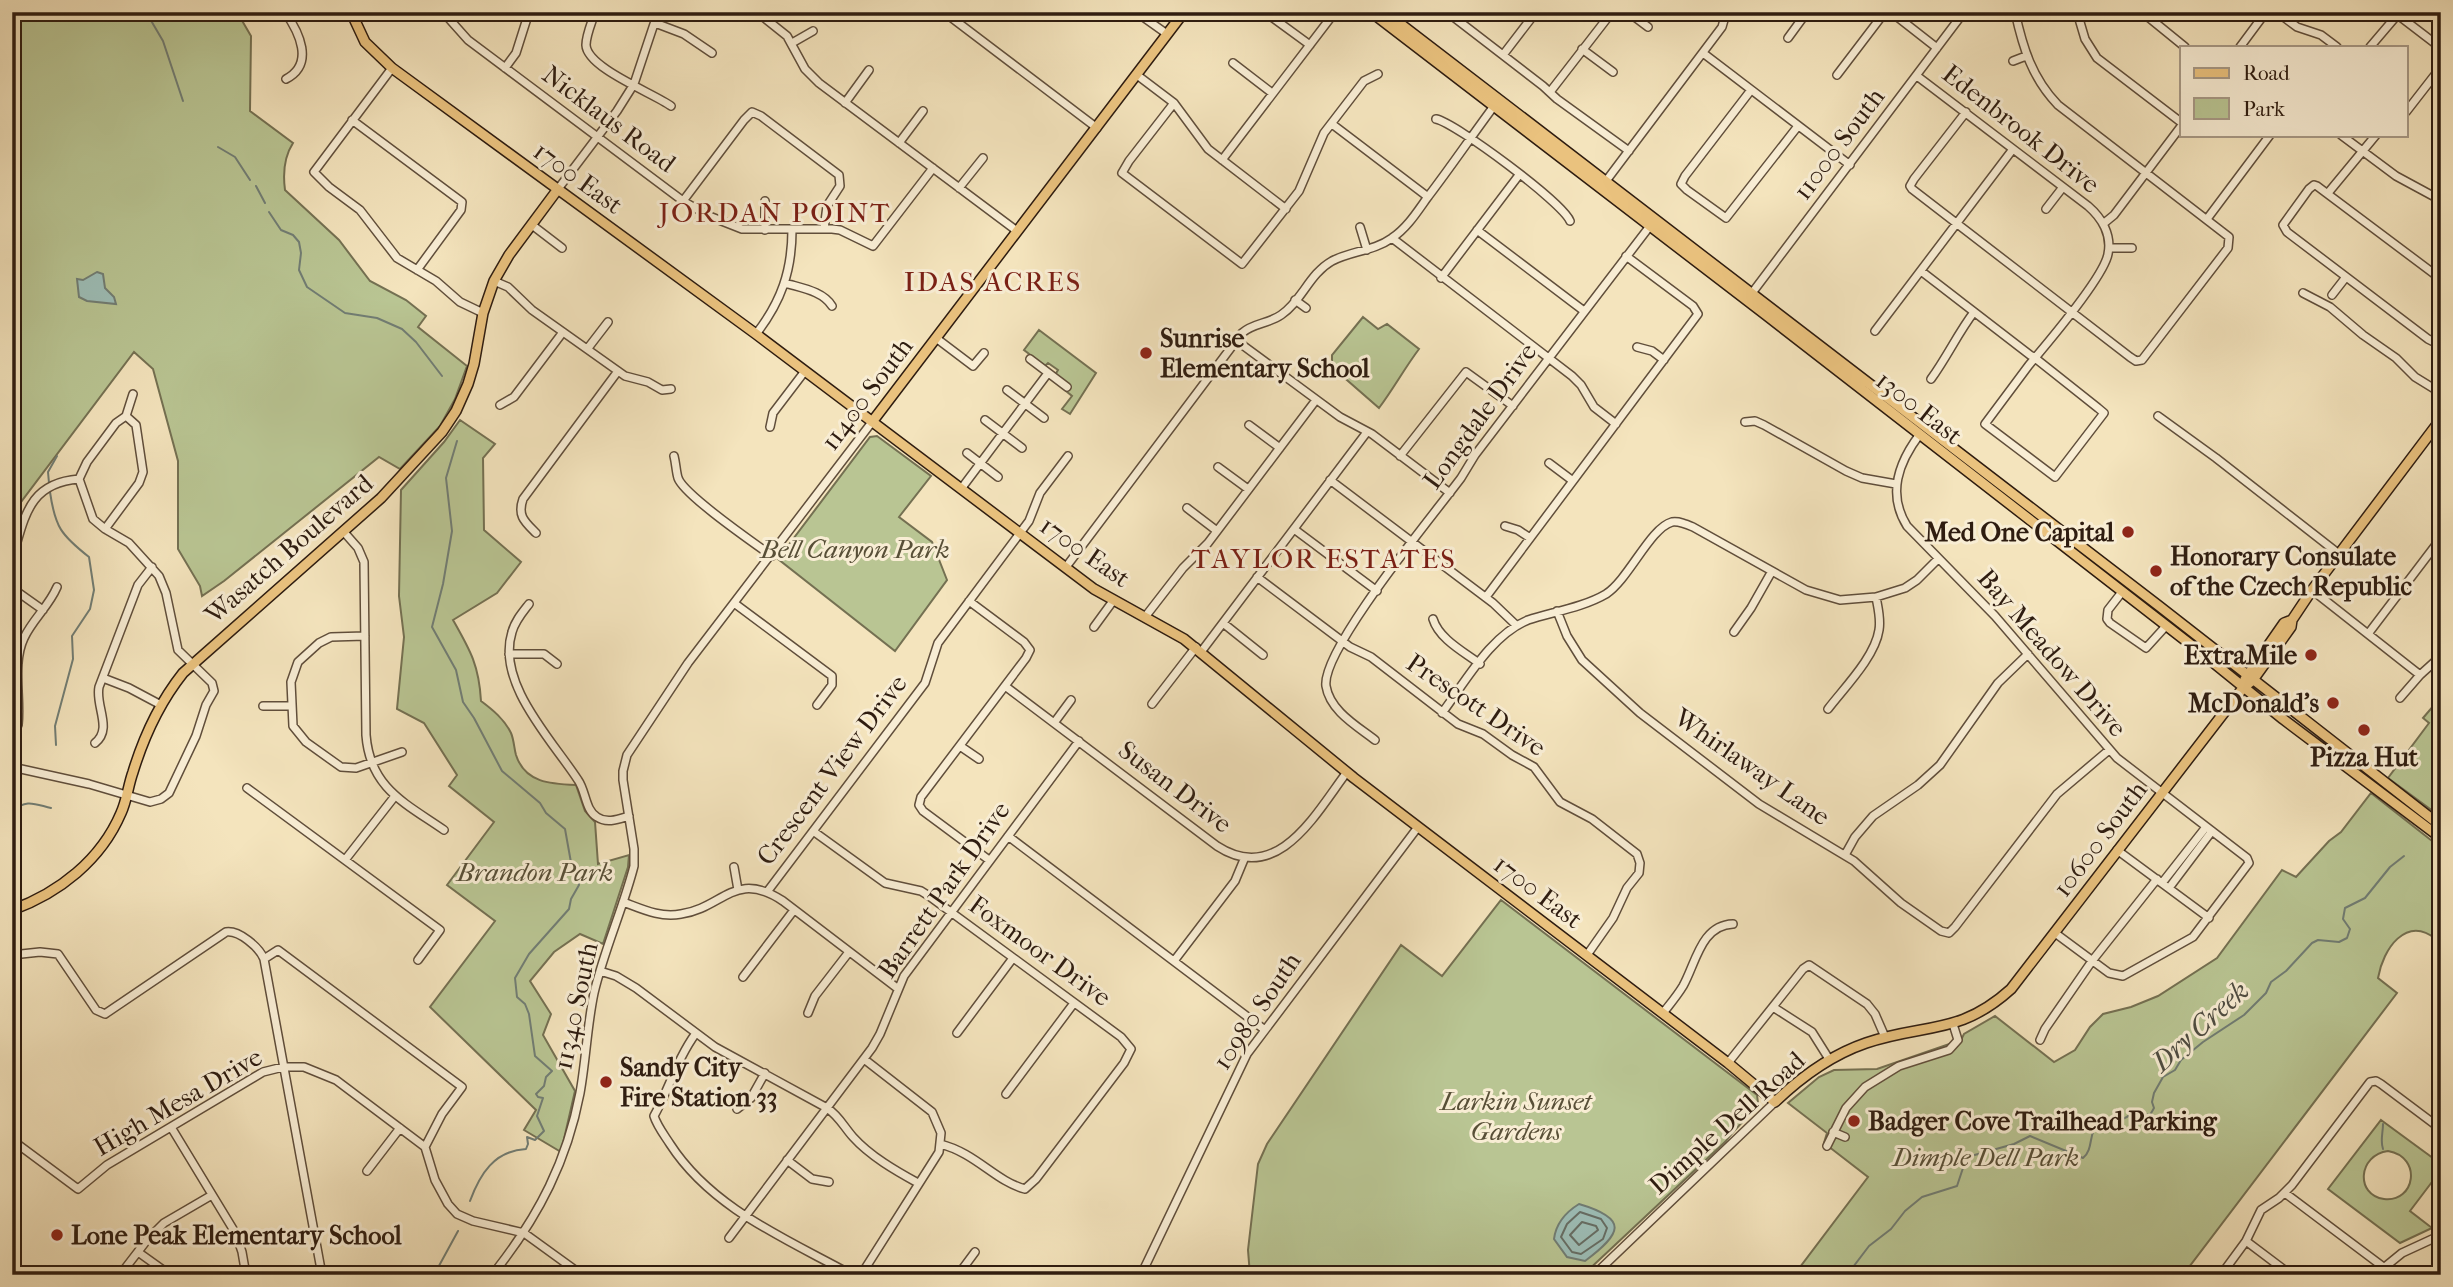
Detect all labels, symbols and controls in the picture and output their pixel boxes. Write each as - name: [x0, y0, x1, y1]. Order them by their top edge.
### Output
- legend: [2180, 46, 2408, 136]
- street label: Edenbrook Drive: [1936, 58, 2106, 200]
- street label: Nicklaus Road: [536, 59, 682, 180]
- text: Road: [2243, 61, 2290, 85]
- street label: 11000 South: [1787, 82, 1891, 206]
- text: Park: [2243, 97, 2285, 121]
- street label: 1700 East: [527, 135, 629, 221]
- district label: JORDAN POINT: [657, 196, 891, 229]
- district label: IDAS ACRES: [904, 265, 1082, 298]
- place label: Sunrise Elementary School: [1160, 323, 1370, 384]
- street label: 11400 South: [815, 331, 920, 456]
- street label: Longdale Drive: [1417, 337, 1543, 495]
- marker: Sunrise Elementary School: [1138, 345, 1154, 361]
- street label: 1300 East: [1870, 365, 1969, 452]
- street label: Wasatch Boulevard: [198, 467, 380, 631]
- street label: 1700 East: [1034, 510, 1137, 595]
- place label: Med One Capital: [1924, 517, 2115, 548]
- marker: Med One Capital: [2120, 524, 2136, 540]
- park label: Bell Canyon Park: [758, 534, 950, 565]
- place label: Honorary Consulate of the Czech Republic: [2170, 541, 2413, 602]
- district label: TAYLOR ESTATES: [1191, 542, 1457, 575]
- street label: Bay Meadow Drive: [1971, 563, 2133, 743]
- marker: Honorary Consulate of the Czech Republic: [2148, 563, 2164, 579]
- place label: ExtraMile: [2184, 640, 2297, 671]
- street label: Prescott Drive: [1401, 647, 1552, 763]
- marker: ExtraMile: [2303, 647, 2319, 663]
- street label: Crescent View Drive: [750, 669, 914, 871]
- place label: McDonald's: [2188, 688, 2319, 719]
- marker: McDonald's: [2325, 695, 2341, 711]
- street label: Whirlaway Lane: [1667, 701, 1836, 832]
- marker: Pizza Hut: [2356, 722, 2372, 738]
- street label: Susan Drive: [1112, 734, 1238, 840]
- place label: Pizza Hut: [2310, 742, 2419, 773]
- street label: 10600 South: [2046, 775, 2154, 903]
- street label: Barrett Park Drive: [871, 796, 1017, 984]
- street label: 1700 East: [1488, 849, 1589, 936]
- park label: Brandon Park: [455, 857, 613, 888]
- street label: Foxmoor Drive: [963, 889, 1117, 1013]
- street label: 11340 South: [547, 939, 605, 1073]
- street label: 10980 South: [1206, 946, 1308, 1076]
- water label: Dry Creek: [2143, 974, 2255, 1080]
- street label: High Mesa Drive: [88, 1041, 268, 1163]
- street label: Dimple Dell Road: [1643, 1044, 1812, 1201]
- place label: Sandy City Fire Station 33: [619, 1052, 777, 1113]
- marker: Sandy City Fire Station 33: [598, 1074, 614, 1090]
- park label: Larkin Sunset Gardens: [1439, 1086, 1594, 1147]
- place label: Badger Cove Trailhead Parking: [1868, 1106, 2218, 1137]
- marker: Badger Cove Trailhead Parking: [1846, 1113, 1862, 1129]
- park label: Dimple Dell Park: [1891, 1142, 2079, 1173]
- place label: Lone Peak Elementary School: [71, 1220, 402, 1251]
- marker: Lone Peak Elementary School: [49, 1227, 65, 1243]

